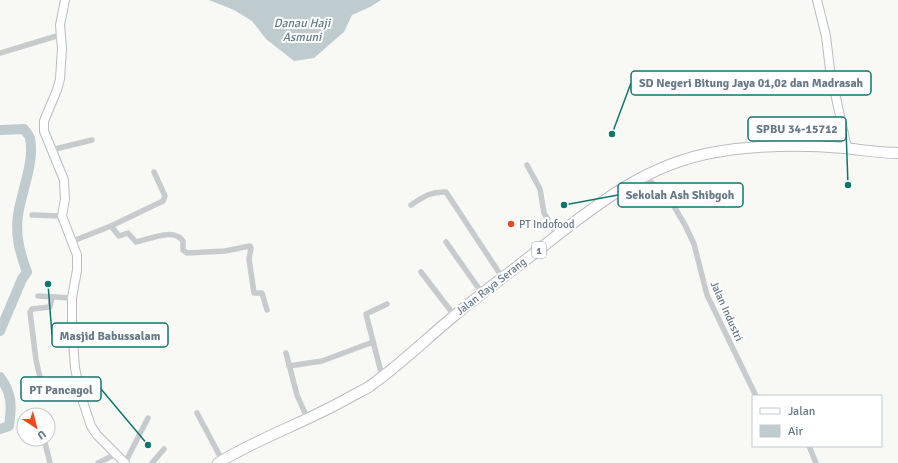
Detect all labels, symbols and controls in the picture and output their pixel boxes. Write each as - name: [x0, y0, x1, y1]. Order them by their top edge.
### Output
- water label: Danau Haji Asmuni: [274, 16, 332, 45]
- callout: SD Negeri Bitung Jaya 01,02 dan Madrasah: [631, 71, 871, 95]
- text: SD Negeri Bitung Jaya 01,02 dan Madrasah: [639, 76, 864, 91]
- callout: SPBU 34-15712: [748, 117, 846, 141]
- text: SPBU 34-15712: [756, 122, 838, 137]
- callout: Sekolah Ash Shibgoh: [618, 183, 743, 207]
- text: Sekolah Ash Shibgoh: [626, 188, 735, 203]
- place label: PT Indofood: [519, 218, 575, 231]
- marker: PT Indofood: [506, 219, 516, 229]
- road number: 1: [532, 242, 546, 258]
- street label: Jalan Raya Serang: [454, 255, 529, 318]
- street label: Jalan Industri: [708, 279, 746, 343]
- callout: Masjid Babussalam: [52, 323, 168, 347]
- text: Masjid Babussalam: [60, 329, 161, 344]
- callout: PT Pancagol: [21, 377, 101, 401]
- text: PT Pancagol: [29, 383, 93, 398]
- legend: [752, 395, 882, 447]
- text: Jalan: [788, 404, 815, 419]
- north arrow: [16, 407, 56, 447]
- text: Air: [788, 424, 804, 439]
- text: U: [35, 427, 48, 442]

